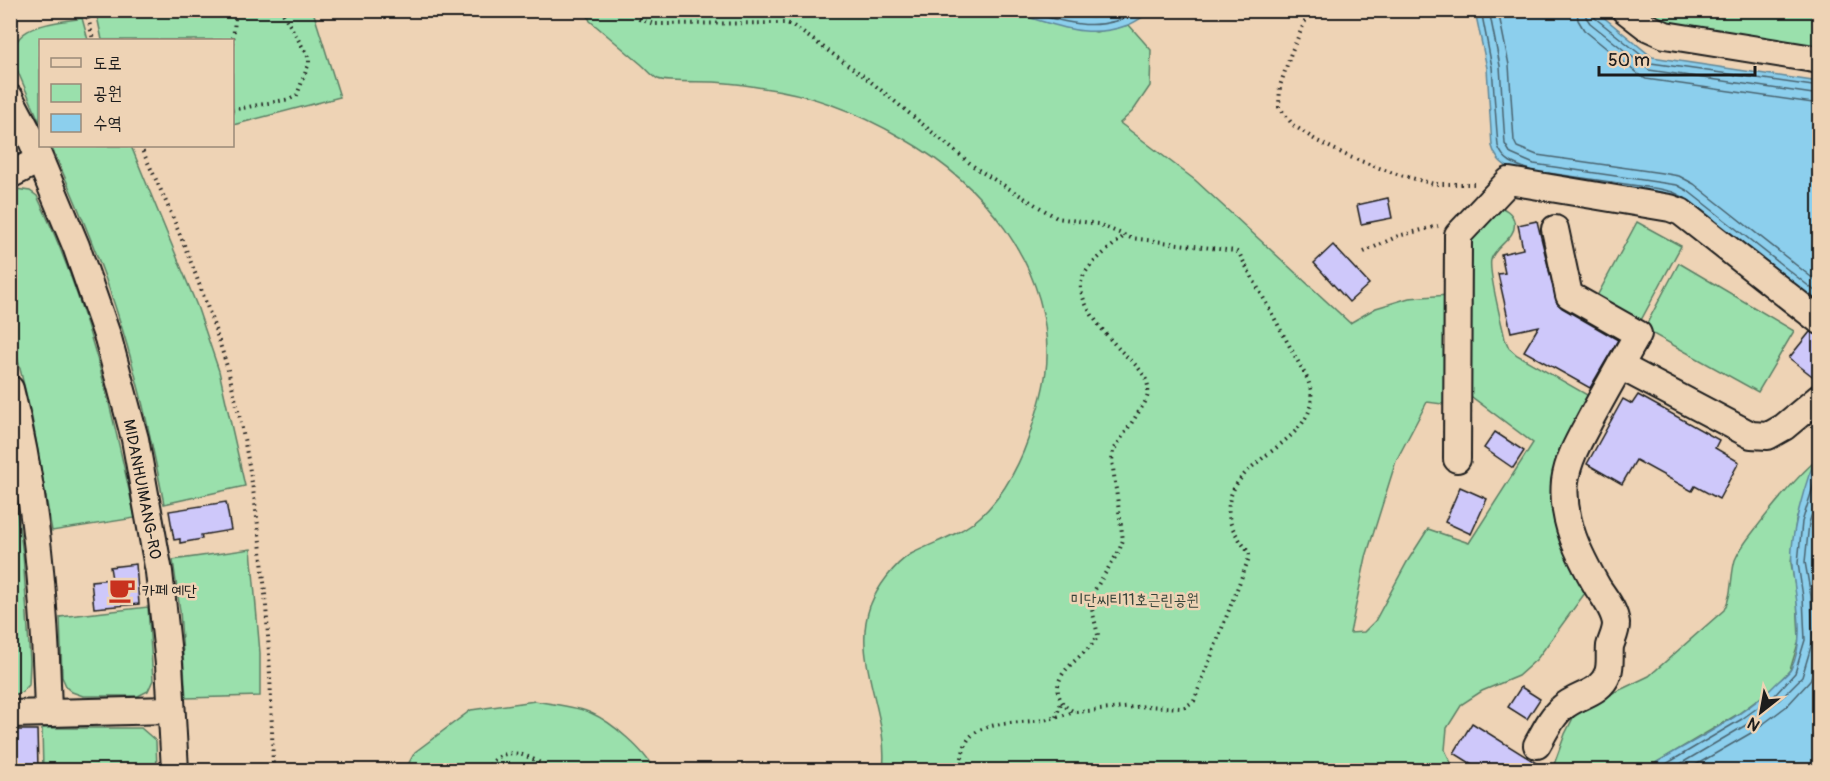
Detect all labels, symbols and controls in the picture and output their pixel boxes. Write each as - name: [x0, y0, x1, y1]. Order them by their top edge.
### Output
- legend: [39, 39, 234, 147]
- scale bar: [1599, 39, 1755, 77]
- text: 50 m: [1608, 49, 1650, 72]
- text: 도로: [93, 52, 122, 75]
- text: 공원: [93, 82, 122, 105]
- text: 수역: [93, 112, 122, 135]
- street label: MIDANHUIMANG-RO: [119, 418, 165, 561]
- cafe icon: 카페 예단: [107, 575, 137, 605]
- place label: 카페 예단: [142, 581, 197, 601]
- park label: 미단씨티11호근린공원: [1071, 590, 1199, 610]
- north arrow: [1731, 682, 1791, 742]
- text: N: [1744, 713, 1764, 735]

